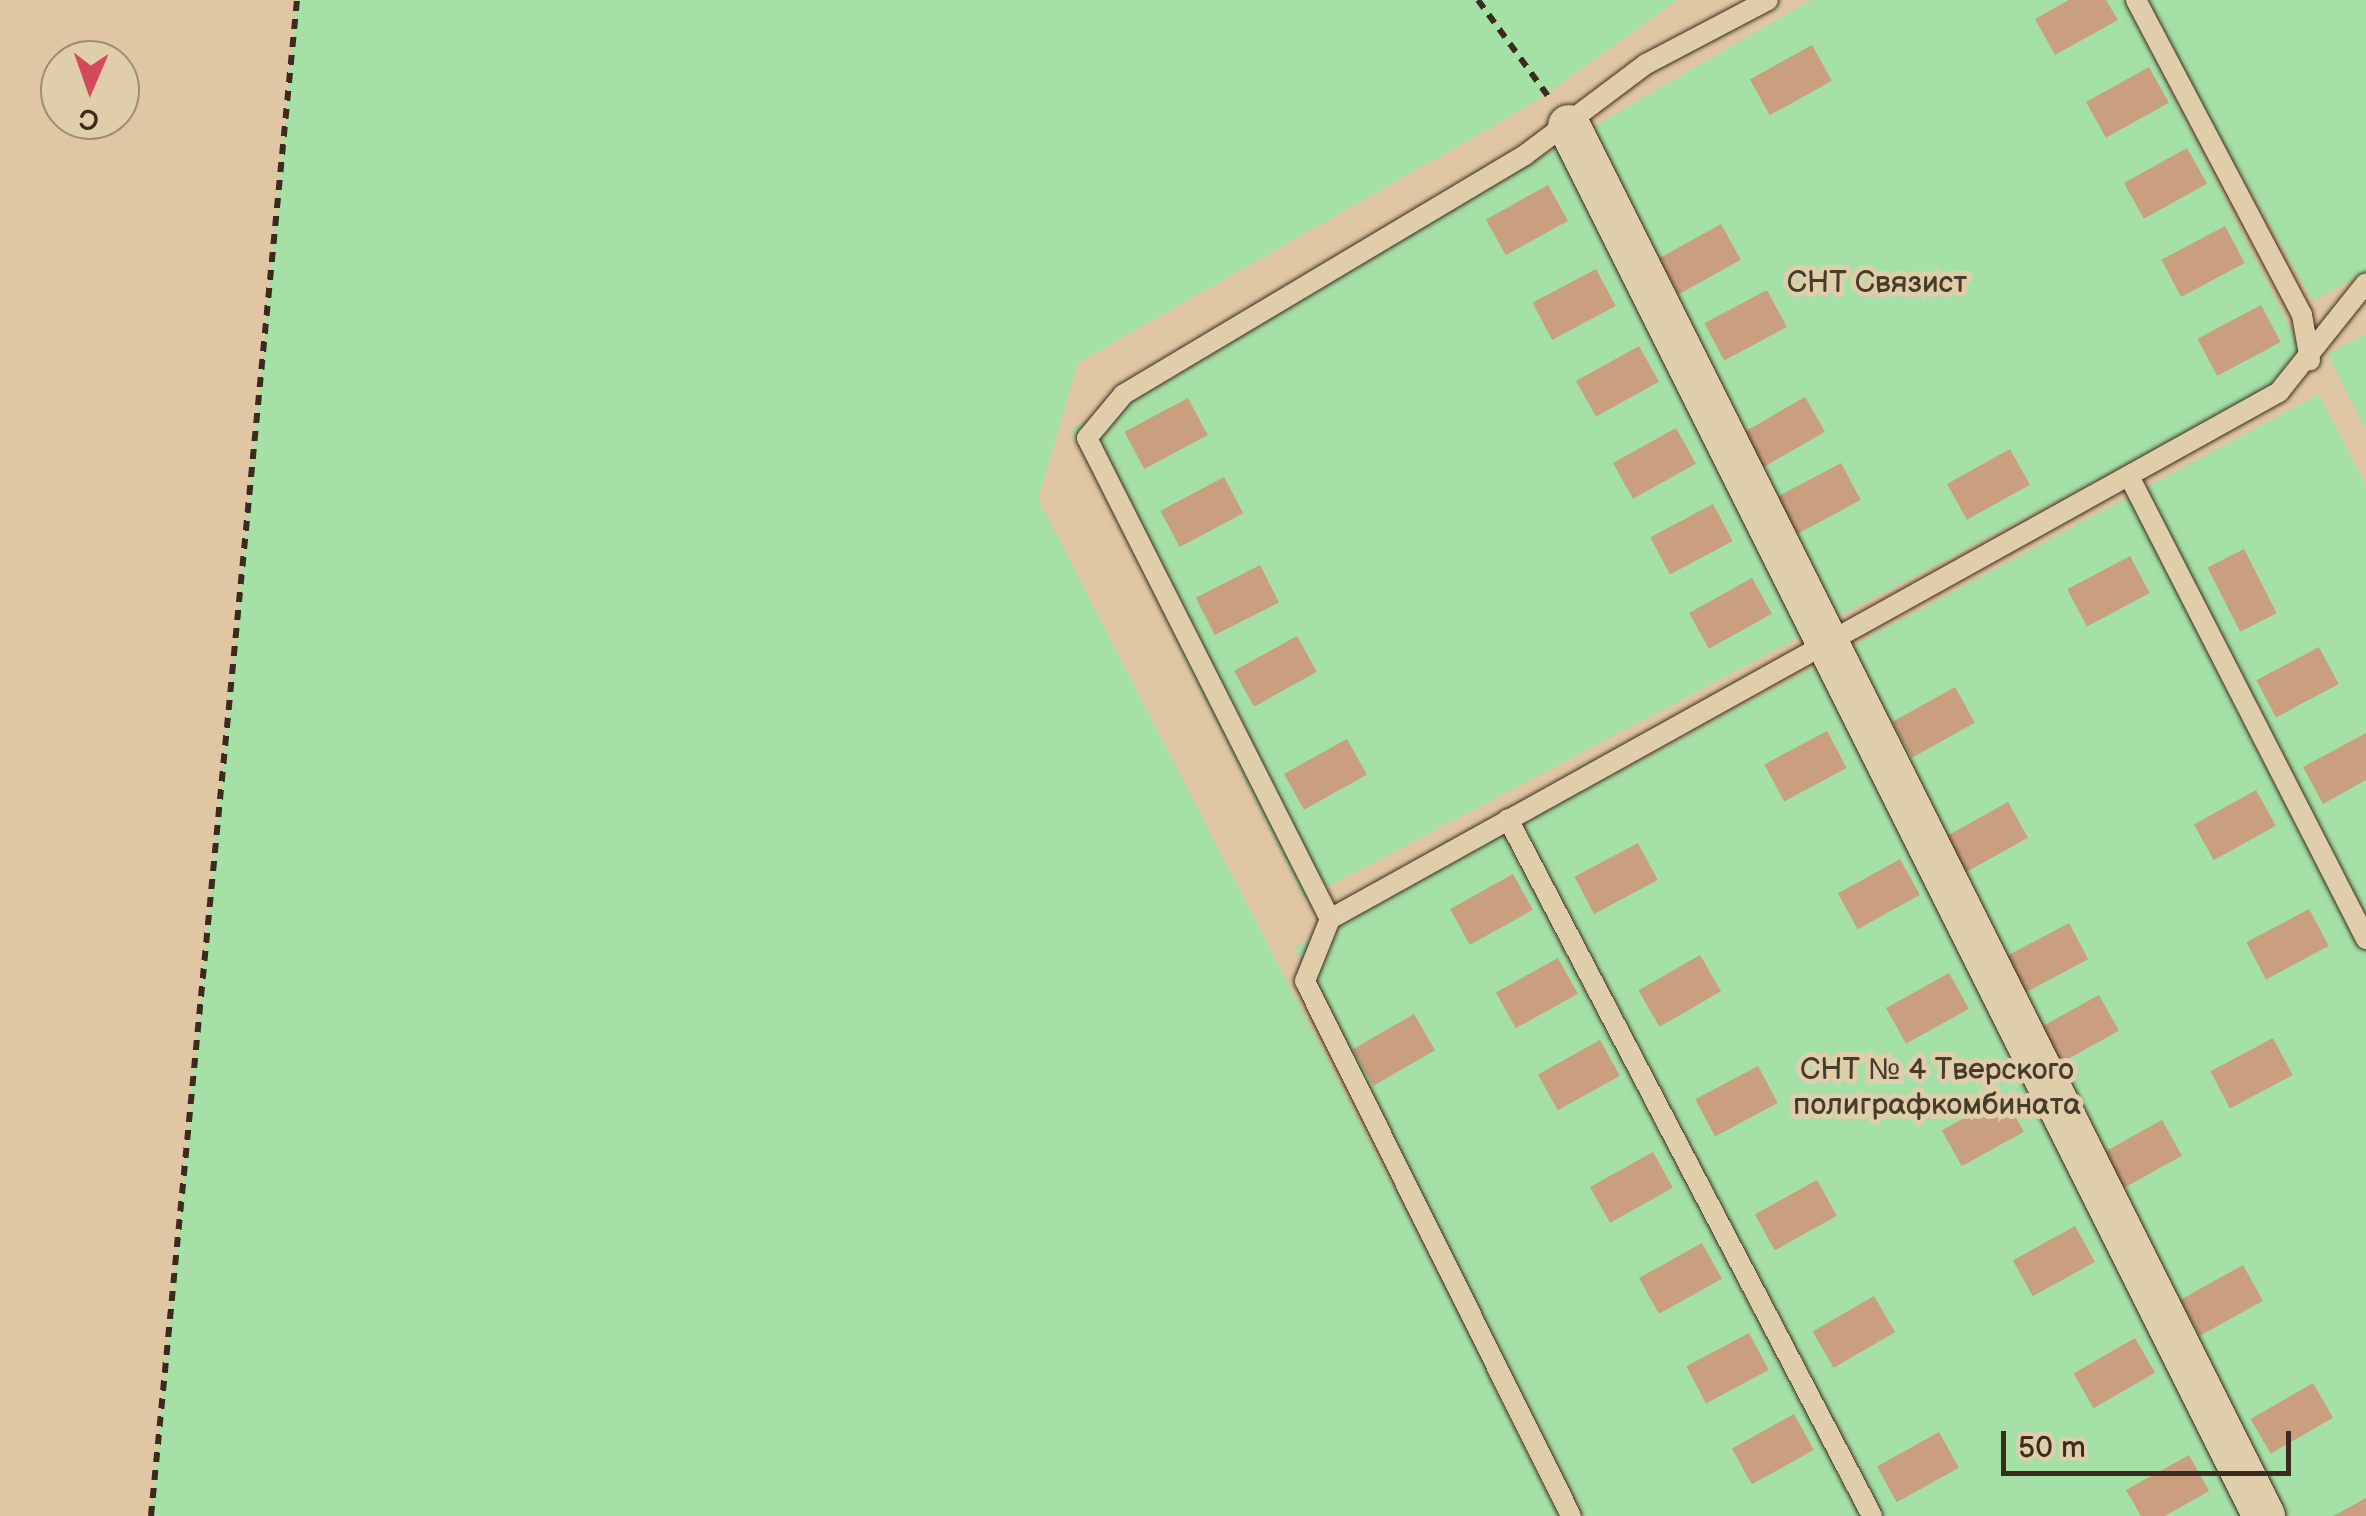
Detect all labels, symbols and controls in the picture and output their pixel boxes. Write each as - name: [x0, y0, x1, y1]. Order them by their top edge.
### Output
- north arrow: [40, 40, 140, 140]
- text: С: [79, 102, 99, 135]
- park label: СНТ Связист: [1787, 265, 1967, 301]
- park label: СНТ № 4 Тверского полиграфкомбината: [1793, 1052, 2081, 1122]
- scale bar: [2006, 1411, 2296, 1473]
- text: 50 m: [2018, 1430, 2086, 1466]

